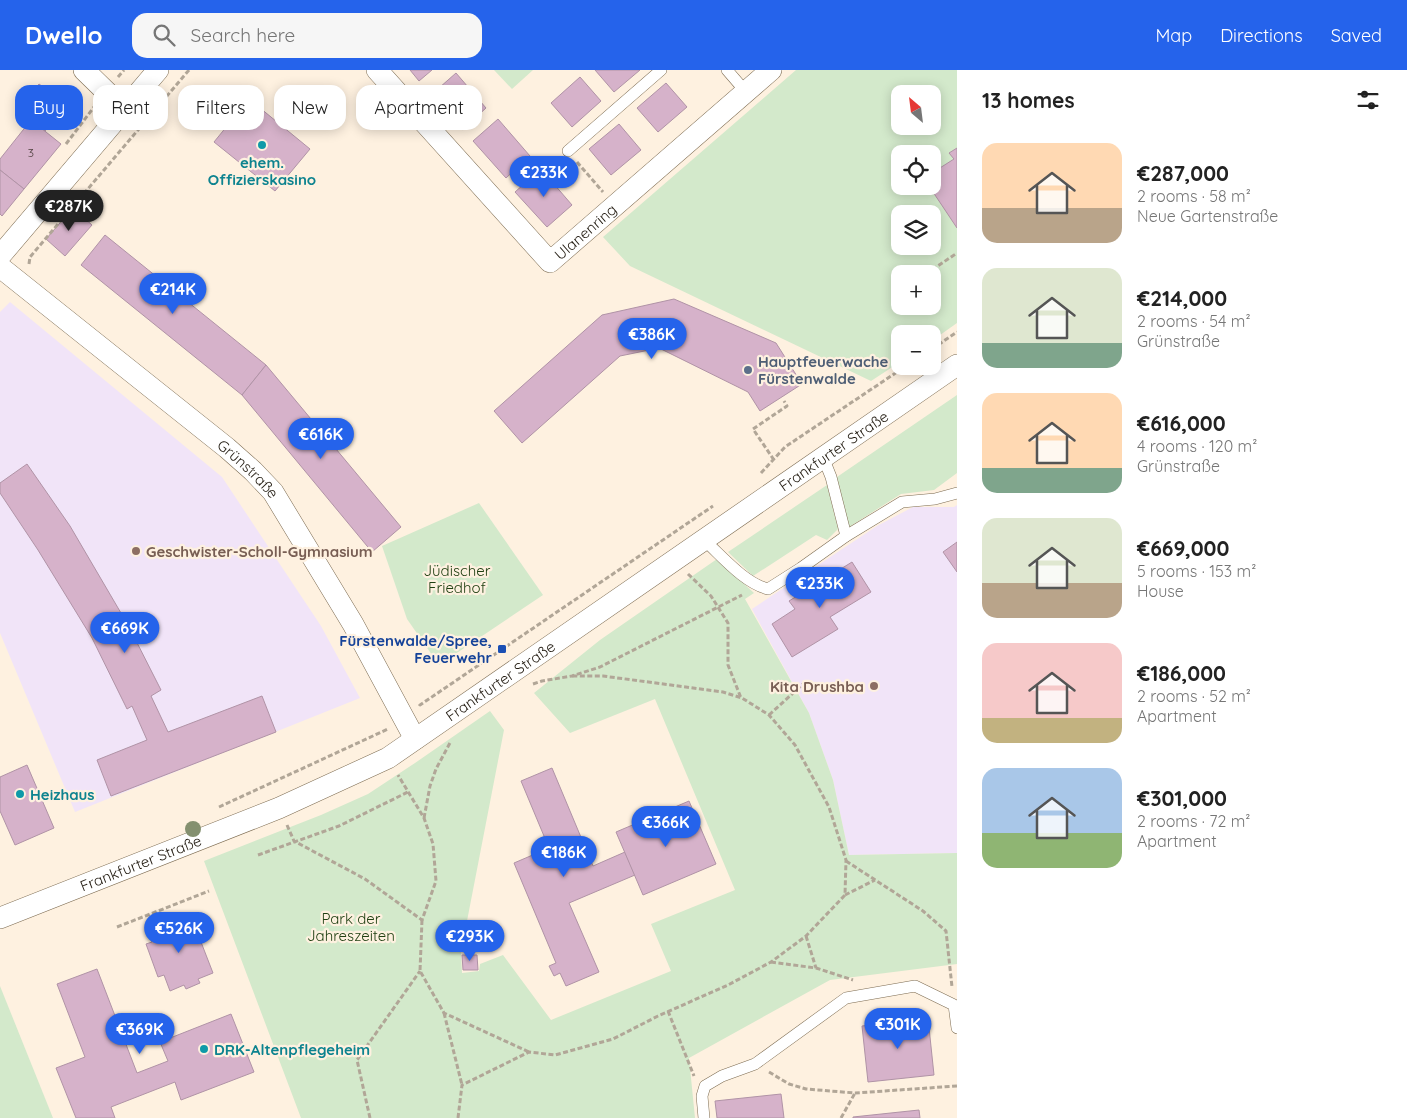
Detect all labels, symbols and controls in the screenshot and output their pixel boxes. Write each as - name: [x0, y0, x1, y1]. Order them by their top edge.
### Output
- search box: [132, 13, 482, 58]
- text: Dwello: [25, 20, 102, 50]
- icon: search: [150, 21, 178, 49]
- text: Search here: [190, 23, 295, 47]
- text: Map: [1155, 24, 1192, 47]
- text: Directions: [1220, 24, 1303, 47]
- text: Saved: [1331, 24, 1382, 47]
- chip: Buy: [15, 85, 83, 130]
- chip: Rent: [93, 85, 168, 130]
- chip: Filters: [178, 85, 264, 130]
- chip: New: [274, 85, 346, 130]
- chip: Apartment: [356, 85, 482, 130]
- north arrow: [891, 85, 941, 135]
- map controls: [891, 85, 941, 375]
- icon: filters: [1354, 86, 1382, 114]
- text: 13 homes: [982, 87, 1075, 113]
- marker: ehem. Offizierskasino: [256, 139, 268, 151]
- house number: 3: [28, 145, 34, 160]
- button: locate: [891, 145, 941, 195]
- place label: ehem. Offizierskasino: [208, 153, 316, 189]
- pin: €233K: [509, 156, 579, 198]
- text: €287,000: [1137, 160, 1229, 186]
- text: €233K: [521, 162, 567, 182]
- icon: home: [1022, 163, 1082, 223]
- text: 2 rooms · 58 m²: [1137, 186, 1251, 206]
- pin: €287K: [34, 190, 104, 232]
- text: €287K: [45, 196, 93, 216]
- street label: Ulanenring: [550, 199, 620, 264]
- button: layers: [891, 205, 941, 255]
- text: Neue Gartenstraße: [1137, 206, 1278, 226]
- button: +: [891, 265, 941, 315]
- pin: €214K: [138, 272, 208, 315]
- text: €214K: [150, 279, 196, 299]
- text: €214,000: [1137, 285, 1227, 311]
- icon: home: [1022, 288, 1082, 348]
- text: 2 rooms · 54 m²: [1137, 311, 1251, 331]
- pin: €386K: [617, 318, 687, 360]
- text: €386K: [629, 324, 675, 344]
- button: −: [891, 325, 941, 375]
- text: Grünstraße: [1137, 331, 1220, 351]
- place label: Hauptfeuerwache Fürstenwalde: [758, 352, 889, 388]
- marker: Hauptfeuerwache Fürstenwalde: [742, 364, 754, 376]
- street label: Frankfurter Straße: [775, 406, 892, 495]
- text: €616,000: [1137, 410, 1226, 436]
- icon: home: [1022, 413, 1082, 473]
- pin: €616K: [286, 418, 356, 460]
- text: €616K: [299, 424, 343, 444]
- street label: Grünstraße: [214, 435, 284, 501]
- text: 4 rooms · 120 m²: [1137, 436, 1257, 456]
- text: Grünstraße: [1137, 456, 1220, 476]
- text: €669,000: [1137, 535, 1229, 561]
- icon: home: [1022, 538, 1082, 598]
- place label: Geschwister-Scholl-Gymnasium: [146, 542, 373, 561]
- marker: Geschwister-Scholl-Gymnasium: [130, 545, 142, 557]
- park label: Jüdischer Friedhof: [424, 561, 491, 597]
- text: 5 rooms · 153 m²: [1137, 561, 1256, 581]
- pin: €233K: [785, 566, 855, 609]
- text: €233K: [797, 573, 843, 593]
- text: House: [1137, 581, 1184, 601]
- pin: €669K: [90, 612, 160, 654]
- text: €669K: [101, 618, 149, 638]
- place label: Fürstenwalde/Spree, Feuerwehr: [339, 631, 492, 667]
- street label: Frankfurter Straße: [442, 636, 558, 725]
- marker: Fürstenwalde/Spree, Feuerwehr: [496, 643, 508, 655]
- text: €186,000: [1137, 660, 1226, 686]
- icon: home: [1022, 663, 1082, 723]
- place label: Kita Drushba: [770, 677, 864, 696]
- marker: Kita Drushba: [868, 680, 880, 692]
- text: 2 rooms · 52 m²: [1137, 686, 1251, 706]
- text: Apartment: [1137, 706, 1217, 726]
- place label: Heizhaus: [30, 785, 95, 804]
- text: €301,000: [1137, 785, 1227, 811]
- marker: Heizhaus: [14, 788, 26, 800]
- icon: home: [1022, 788, 1082, 848]
- pin: €366K: [631, 806, 701, 848]
- text: 2 rooms · 72 m²: [1137, 811, 1250, 831]
- text: €366K: [643, 812, 689, 832]
- street label: Frankfurter Straße: [77, 830, 204, 895]
- text: Apartment: [1137, 831, 1217, 851]
- pin: €186K: [529, 836, 599, 878]
- text: €186K: [542, 842, 586, 862]
- park label: Park der Jahreszeiten: [307, 909, 395, 945]
- pin: €526K: [144, 912, 214, 954]
- text: €526K: [155, 918, 203, 938]
- pin: €293K: [435, 920, 505, 962]
- text: €293K: [446, 926, 494, 946]
- pin: €301K: [863, 1008, 933, 1050]
- pin: €369K: [105, 1012, 175, 1055]
- text: €301K: [875, 1014, 921, 1034]
- text: €369K: [116, 1019, 164, 1039]
- place label: DRK-Altenpflegeheim: [214, 1040, 370, 1059]
- marker: DRK-Altenpflegeheim: [198, 1043, 210, 1055]

